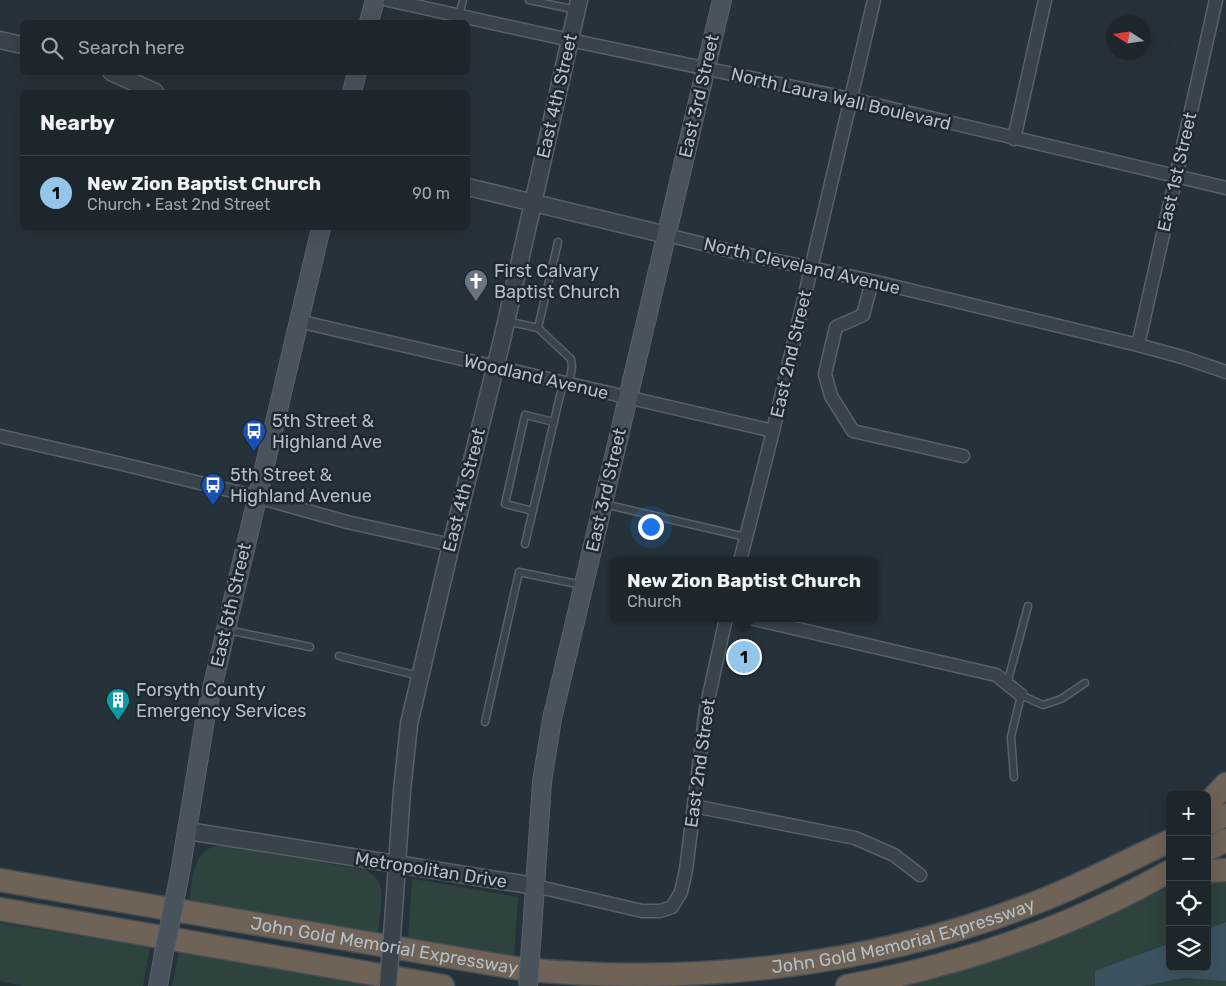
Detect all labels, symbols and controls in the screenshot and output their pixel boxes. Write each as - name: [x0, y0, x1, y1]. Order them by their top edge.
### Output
- north arrow: [1106, 15, 1151, 60]
- search box: [20, 20, 470, 75]
- street label: East 4th Street: [532, 32, 582, 160]
- street label: East 3rd Street: [674, 32, 724, 160]
- icon: search: [38, 34, 66, 62]
- text: Search here: [78, 36, 185, 59]
- street label: North Laura Wall Boulevard: [729, 63, 953, 135]
- text: Nearby: [40, 110, 115, 135]
- street label: East 1st Street: [1153, 110, 1201, 234]
- text: New Zion Baptist Church: [87, 172, 321, 195]
- text: 1: [52, 184, 60, 203]
- text: 90 m: [412, 184, 450, 203]
- text: Church · East 2nd Street: [87, 195, 270, 214]
- street label: North Cleveland Avenue: [702, 233, 902, 299]
- place label: First Calvary Baptist Church: [494, 260, 620, 303]
- church icon: First Calvary Baptist Church: [463, 268, 489, 302]
- street label: East 2nd Street: [766, 288, 816, 420]
- street label: Woodland Avenue: [461, 350, 611, 404]
- place label: 5th Street & Highland Ave: [272, 410, 382, 453]
- bus stop icon: 5th Street & Highland Ave: [241, 418, 267, 452]
- street label: East 4th Street: [438, 426, 490, 554]
- street label: East 3rd Street: [581, 426, 631, 554]
- place label: 5th Street & Highland Avenue: [230, 464, 372, 507]
- bus stop icon: 5th Street & Highland Avenue: [200, 472, 226, 506]
- your location: [638, 514, 664, 540]
- street label: East 5th Street: [206, 541, 256, 669]
- popup: [610, 557, 878, 622]
- text: New Zion Baptist Church: [627, 569, 861, 592]
- text: Church: [627, 592, 682, 611]
- pin: 1: [728, 638, 760, 676]
- place label: Forsyth County Emergency Services: [136, 679, 307, 722]
- building icon: Forsyth County Emergency Services: [105, 687, 131, 721]
- street label: East 2nd Street: [680, 697, 720, 829]
- map controls: [1166, 791, 1211, 971]
- button: +: [1166, 791, 1211, 836]
- button: −: [1166, 836, 1211, 881]
- street label: Metropolitan Drive: [353, 847, 509, 893]
- button: locate: [1166, 881, 1211, 926]
- street label: John Gold Memorial Expressway: [770, 893, 1038, 978]
- street label: John Gold Memorial Expressway: [249, 912, 520, 979]
- button: layers: [1166, 926, 1211, 971]

